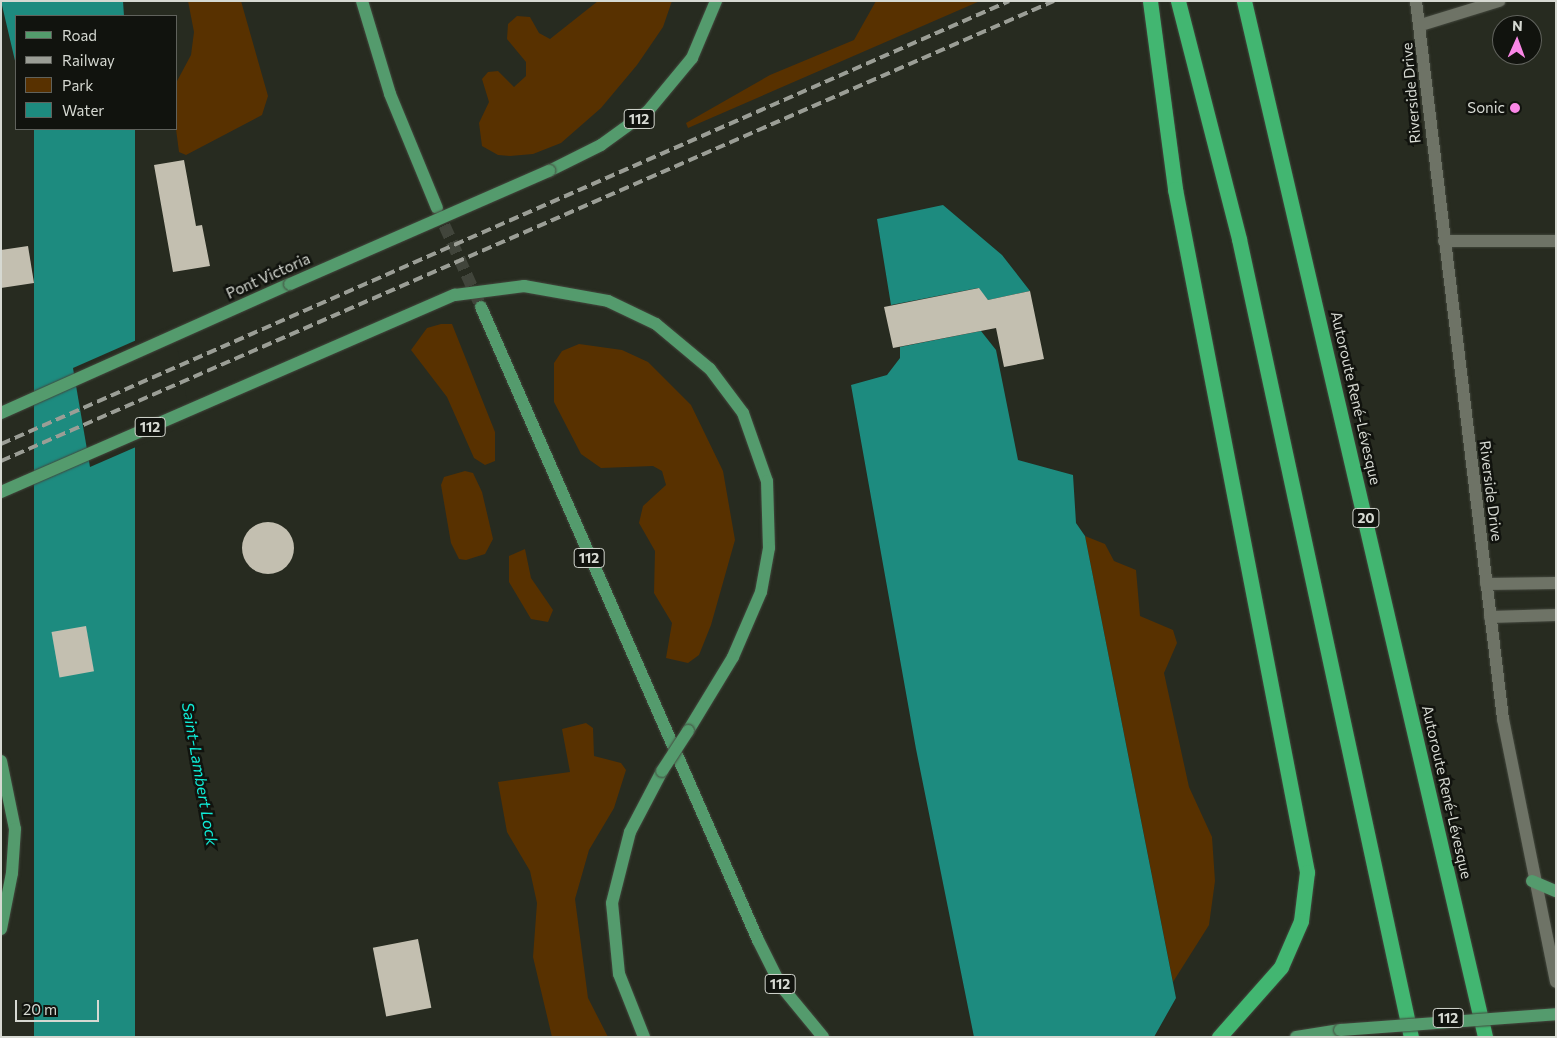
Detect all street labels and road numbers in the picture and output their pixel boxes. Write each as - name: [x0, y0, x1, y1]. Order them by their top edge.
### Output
- street label: Riverside Drive: [1398, 42, 1424, 144]
- road number: 112: [623, 108, 655, 130]
- street label: Pont Victoria: [223, 249, 313, 303]
- street label: Autoroute René-Lévesque: [1327, 310, 1385, 486]
- road number: 112: [134, 416, 166, 438]
- street label: Riverside Drive: [1476, 440, 1506, 542]
- road number: 20: [1352, 506, 1380, 530]
- road number: 112: [573, 546, 605, 570]
- street label: Autoroute René-Lévesque: [1418, 704, 1476, 880]
- road number: 112: [764, 972, 796, 996]
- road number: 112: [1432, 1006, 1464, 1030]

